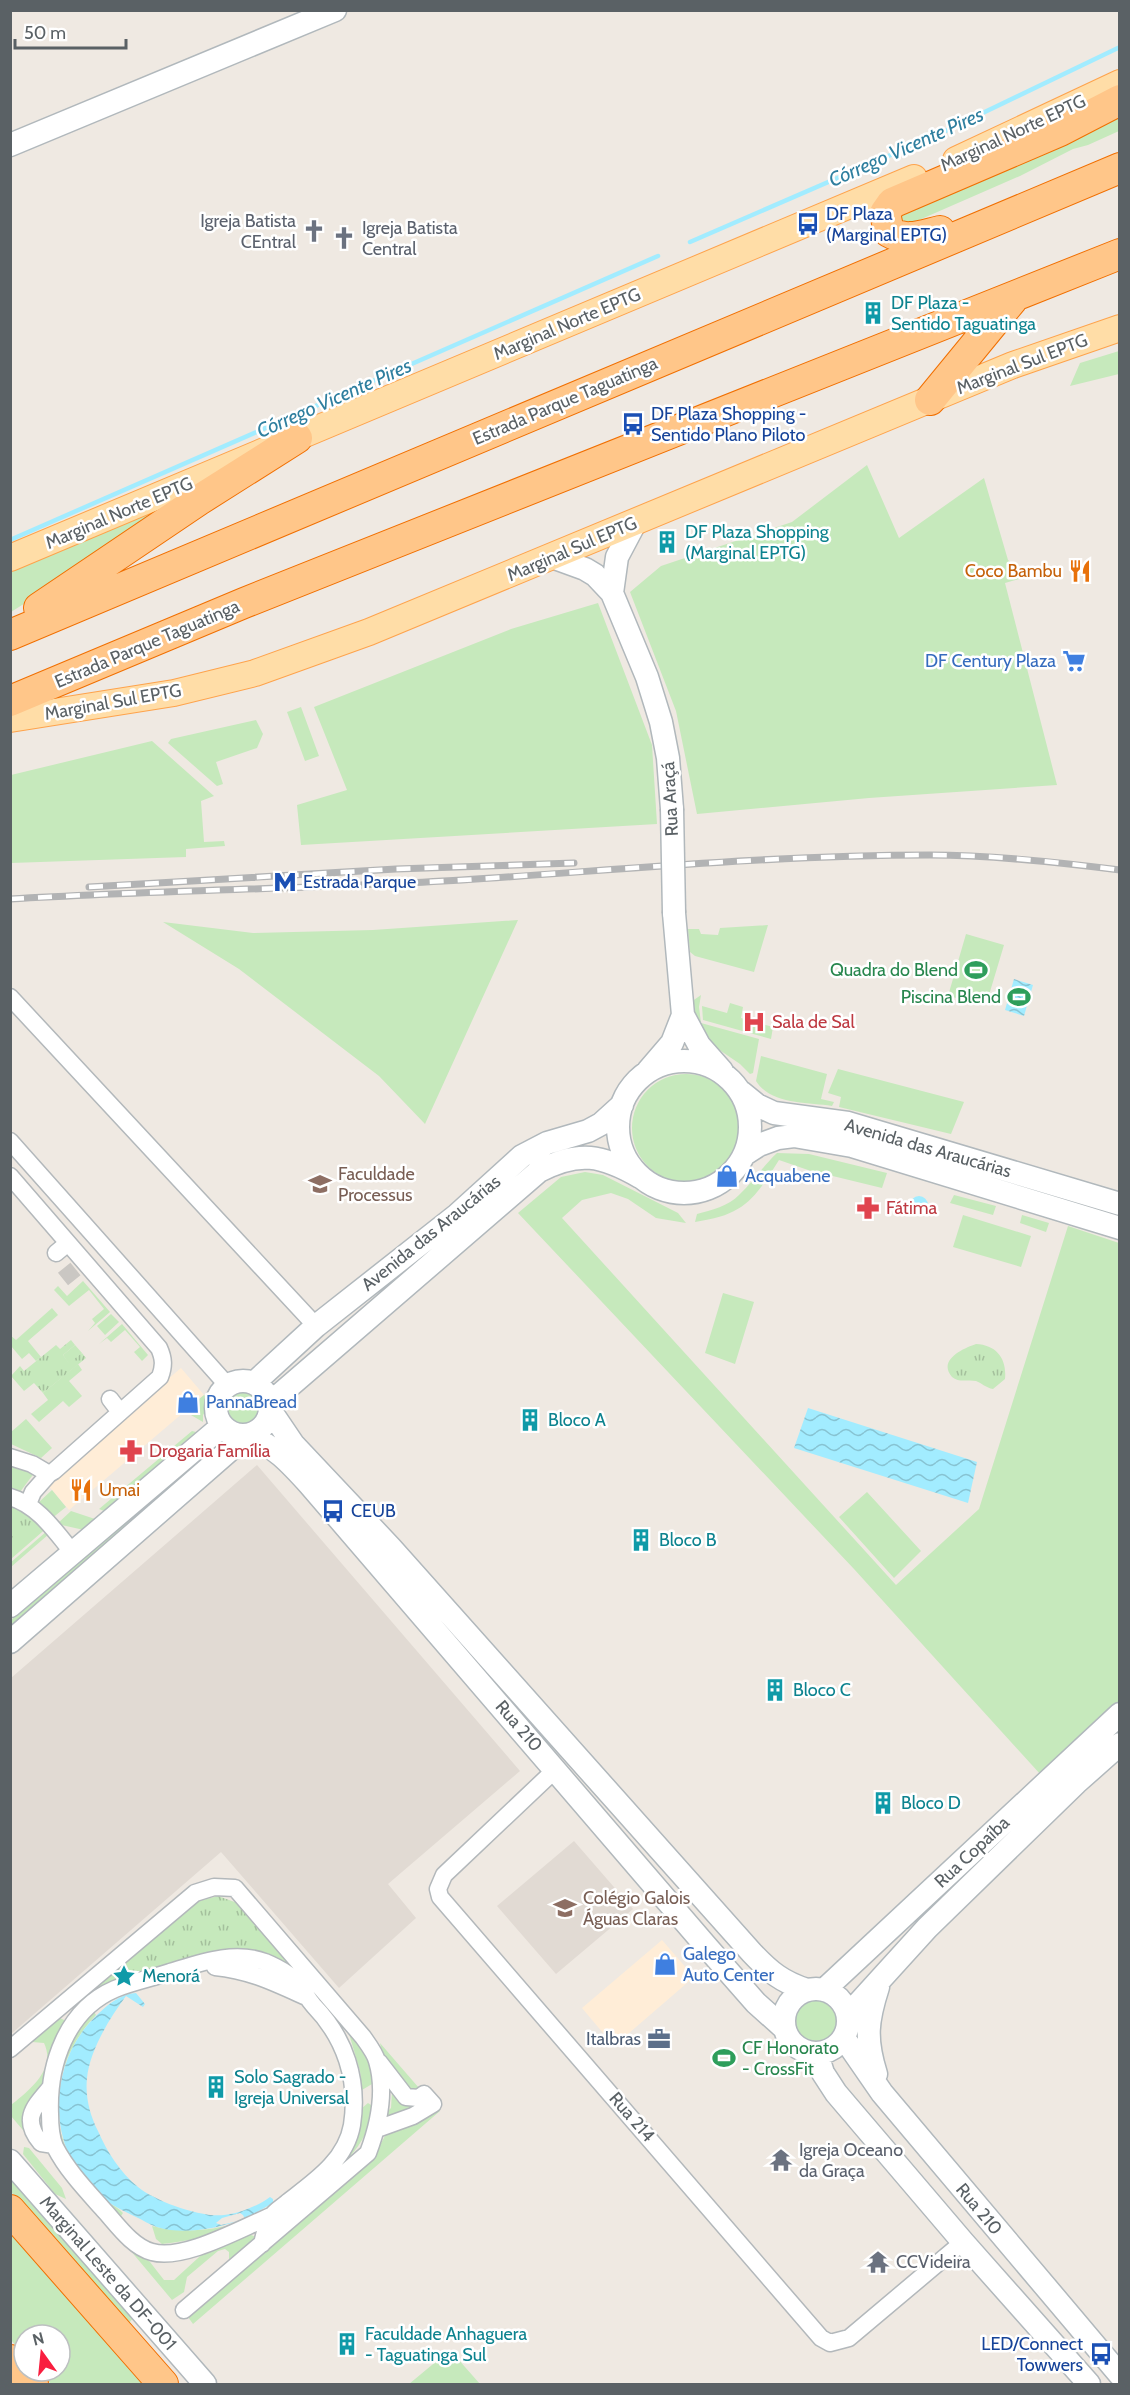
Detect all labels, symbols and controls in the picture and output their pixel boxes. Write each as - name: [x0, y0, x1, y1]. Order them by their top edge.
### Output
- scale bar: [15, 12, 126, 50]
- text: 50 m: [24, 22, 66, 44]
- street label: Marginal Norte EPTG: [937, 90, 1089, 176]
- water label: Córrego Vicente Pires: [825, 102, 987, 192]
- place label: DF Plaza (Marginal EPTG): [826, 203, 947, 246]
- place label: Igreja Batista CEntral: [200, 210, 297, 253]
- bus stop icon: DF Plaza (Marginal EPTG): [795, 211, 821, 237]
- place label: Igreja Batista Central: [362, 217, 458, 260]
- church icon: Igreja Batista CEntral: [301, 218, 327, 244]
- church icon: Igreja Batista Central: [331, 225, 357, 251]
- street label: Marginal Norte EPTG: [490, 283, 644, 365]
- place label: DF Plaza - Sentido Taguatinga: [891, 292, 1036, 335]
- building icon: DF Plaza - Sentido Taguatinga: [860, 300, 886, 326]
- street label: Marginal Sul EPTG: [953, 329, 1091, 399]
- street label: Estrada Parque Taguatinga: [469, 352, 661, 450]
- water label: Córrego Vicente Pires: [253, 353, 415, 443]
- place label: DF Plaza Shopping - Sentido Plano Piloto: [651, 403, 806, 446]
- bus stop icon: DF Plaza Shopping - Sentido Plano Piloto: [620, 411, 646, 437]
- street label: Marginal Norte EPTG: [42, 472, 196, 554]
- street label: Marginal Sul EPTG: [504, 512, 640, 586]
- place label: DF Plaza Shopping (Marginal EPTG): [685, 521, 830, 564]
- building icon: DF Plaza Shopping (Marginal EPTG): [654, 529, 680, 555]
- restaurant icon: Coco Bambu: [1067, 558, 1093, 584]
- place label: Coco Bambu: [965, 560, 1062, 582]
- street label: Estrada Parque Taguatinga: [51, 595, 243, 693]
- supermarket icon: DF Century Plaza: [1061, 648, 1087, 674]
- place label: DF Century Plaza: [925, 650, 1056, 672]
- street label: Marginal Sul EPTG: [43, 679, 183, 725]
- street label: Rua Araçá: [657, 761, 683, 837]
- metro station icon: Estrada Parque: [272, 869, 298, 895]
- place label: Estrada Parque: [303, 871, 416, 893]
- sports icon: Quadra do Blend: [963, 957, 989, 983]
- place label: Quadra do Blend: [830, 959, 958, 981]
- sports icon: Piscina Blend: [1006, 984, 1032, 1010]
- place label: Piscina Blend: [901, 986, 1001, 1008]
- hospital icon: Sala de Sal: [741, 1009, 767, 1035]
- place label: Sala de Sal: [772, 1011, 855, 1033]
- street label: Avenida das Araucárias: [842, 1114, 1014, 1182]
- place label: Faculdade Processus: [338, 1163, 415, 1206]
- shop icon: Acquabene: [714, 1163, 740, 1189]
- place label: Acquabene: [745, 1165, 831, 1187]
- street label: Avenida das Araucárias: [357, 1170, 505, 1296]
- school or university icon: Faculdade Processus: [307, 1171, 333, 1197]
- pharmacy icon: Fátima: [855, 1195, 881, 1221]
- place label: Fátima: [886, 1197, 938, 1219]
- shop icon: PannaBread: [175, 1389, 201, 1415]
- place label: PannaBread: [206, 1391, 297, 1413]
- building icon: Bloco A: [517, 1407, 543, 1433]
- place label: Bloco A: [548, 1409, 606, 1431]
- pharmacy icon: Drogaria Família: [118, 1438, 144, 1464]
- place label: Drogaria Família: [149, 1440, 271, 1462]
- restaurant icon: Umai: [68, 1477, 94, 1503]
- place label: Umai: [99, 1479, 140, 1501]
- bus stop icon: CEUB: [320, 1498, 346, 1524]
- place label: CEUB: [351, 1500, 396, 1522]
- building icon: Bloco B: [628, 1527, 654, 1553]
- place label: Bloco B: [659, 1529, 717, 1551]
- building icon: Bloco C: [762, 1677, 788, 1703]
- place label: Bloco C: [793, 1679, 851, 1701]
- street label: Rua 210: [491, 1696, 547, 1756]
- building icon: Bloco D: [870, 1790, 896, 1816]
- place label: Bloco D: [901, 1792, 961, 1814]
- street label: Rua Copaíba: [930, 1811, 1014, 1892]
- place label: Colégio Galois Águas Claras: [583, 1887, 690, 1930]
- school or university icon: Colégio Galois Águas Claras: [552, 1895, 578, 1921]
- place label: Galego Auto Center: [683, 1943, 774, 1986]
- shop icon: Galego Auto Center: [652, 1951, 678, 1977]
- place icon: Menorá: [111, 1963, 137, 1989]
- place label: Menorá: [142, 1965, 200, 1987]
- office icon: Italbras: [646, 2026, 672, 2052]
- place label: Italbras: [586, 2028, 641, 2050]
- place label: CF Honorato - CrossFit: [742, 2037, 839, 2080]
- sports icon: CF Honorato - CrossFit: [711, 2045, 737, 2071]
- place label: Solo Sagrado - Igreja Universal: [234, 2066, 350, 2109]
- building icon: Solo Sagrado - Igreja Universal: [203, 2074, 229, 2100]
- street label: Rua 214: [605, 2088, 659, 2146]
- place label: Igreja Oceano da Graça: [799, 2139, 903, 2182]
- temple icon: Igreja Oceano da Graça: [768, 2147, 794, 2173]
- street label: Rua 210: [951, 2179, 1007, 2239]
- street label: Marginal Leste da DF-001: [35, 2191, 181, 2355]
- temple icon: CCVideira: [865, 2249, 891, 2275]
- place label: CCVideira: [896, 2251, 971, 2273]
- north arrow: [12, 2323, 72, 2383]
- place label: Faculdade Anhaguera - Taguatinga Sul: [365, 2323, 527, 2366]
- text: N: [30, 2328, 46, 2350]
- building icon: Faculdade Anhaguera - Taguatinga Sul: [334, 2331, 360, 2357]
- place label: LED/Connect Towwers: [981, 2333, 1083, 2376]
- bus stop icon: LED/Connect Towwers: [1088, 2341, 1114, 2367]

